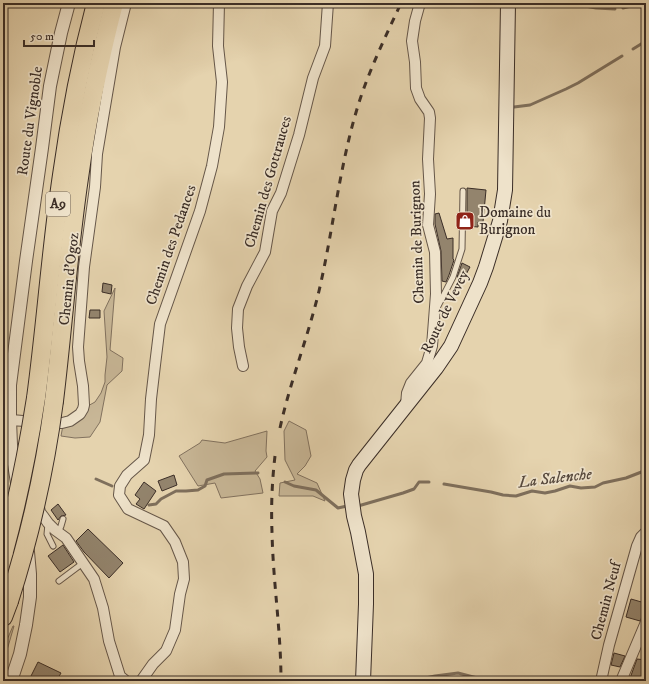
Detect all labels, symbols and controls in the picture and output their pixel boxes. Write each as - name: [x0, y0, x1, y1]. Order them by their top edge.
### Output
- scale bar: [24, 22, 94, 48]
- text: 50 m: [30, 29, 54, 44]
- street label: Route du Vignoble: [13, 65, 47, 177]
- street label: Chemin des Gottrauces: [240, 114, 296, 250]
- street label: Chemin de Burignon: [405, 180, 429, 304]
- street label: Chemin des Pedances: [141, 182, 201, 308]
- road number: A9: [46, 192, 70, 216]
- place label: Domaine du Burignon: [479, 203, 551, 239]
- shop icon: Domaine du Burignon: [454, 210, 476, 232]
- street label: Chemin d'Ogoz: [55, 231, 83, 326]
- street label: Route de Vevey: [417, 266, 474, 357]
- water label: La Salenche: [516, 464, 593, 493]
- street label: Chemin Neuf: [586, 558, 626, 642]

